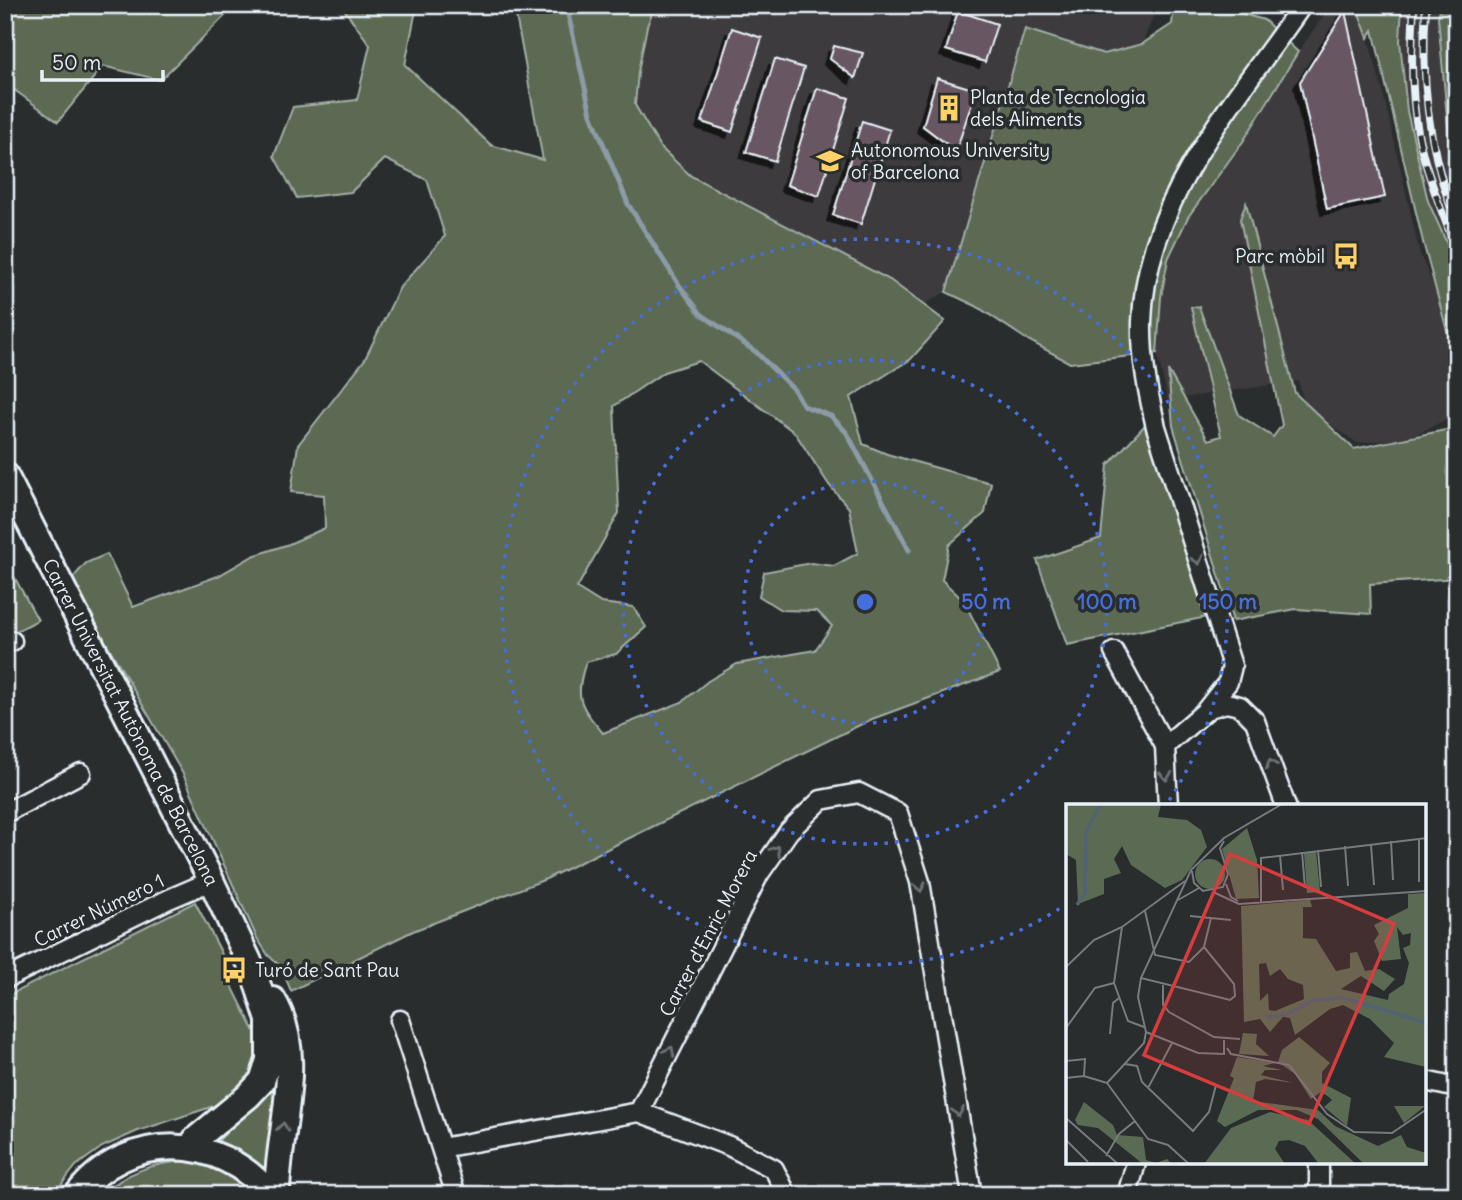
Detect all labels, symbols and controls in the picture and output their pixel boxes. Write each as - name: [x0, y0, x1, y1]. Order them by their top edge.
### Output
- scale bar: [42, 38, 163, 82]
- text: 50 m: [52, 49, 101, 76]
- place label: Planta de Tecnologia dels Aliments: [970, 85, 1146, 131]
- building icon: Planta de Tecnologia dels Aliments: [934, 93, 964, 123]
- place label: Autonomous University of Barcelona: [851, 138, 1050, 184]
- school or university icon: Autonomous University of Barcelona: [815, 146, 845, 176]
- bus stop icon: Parc mòbil: [1331, 241, 1361, 271]
- place label: Parc mòbil: [1235, 244, 1325, 268]
- one-way arrow: [1189, 553, 1204, 565]
- street label: Carrer Universitat Autònoma de Barcelona: [38, 554, 224, 890]
- text: 50 m: [961, 588, 1011, 615]
- text: 100 m: [1077, 588, 1137, 615]
- text: 150 m: [1199, 588, 1257, 615]
- centre of rings: [853, 590, 877, 614]
- one-way arrow: [1265, 758, 1279, 770]
- one-way arrow: [1159, 771, 1174, 782]
- inset map: [1066, 804, 1427, 1165]
- street label: Carrer d'Enric Morera: [654, 845, 762, 1021]
- one-way arrow: [768, 845, 780, 858]
- street label: Carrer Número 1: [30, 868, 168, 952]
- one-way arrow: [911, 881, 926, 893]
- bus stop icon: Turó de Sant Pau: [219, 955, 249, 985]
- place label: Turó de Sant Pau: [255, 958, 399, 982]
- one-way arrow: [661, 1046, 675, 1058]
- one-way arrow: [950, 1106, 965, 1118]
- one-way arrow: [275, 1121, 290, 1133]

